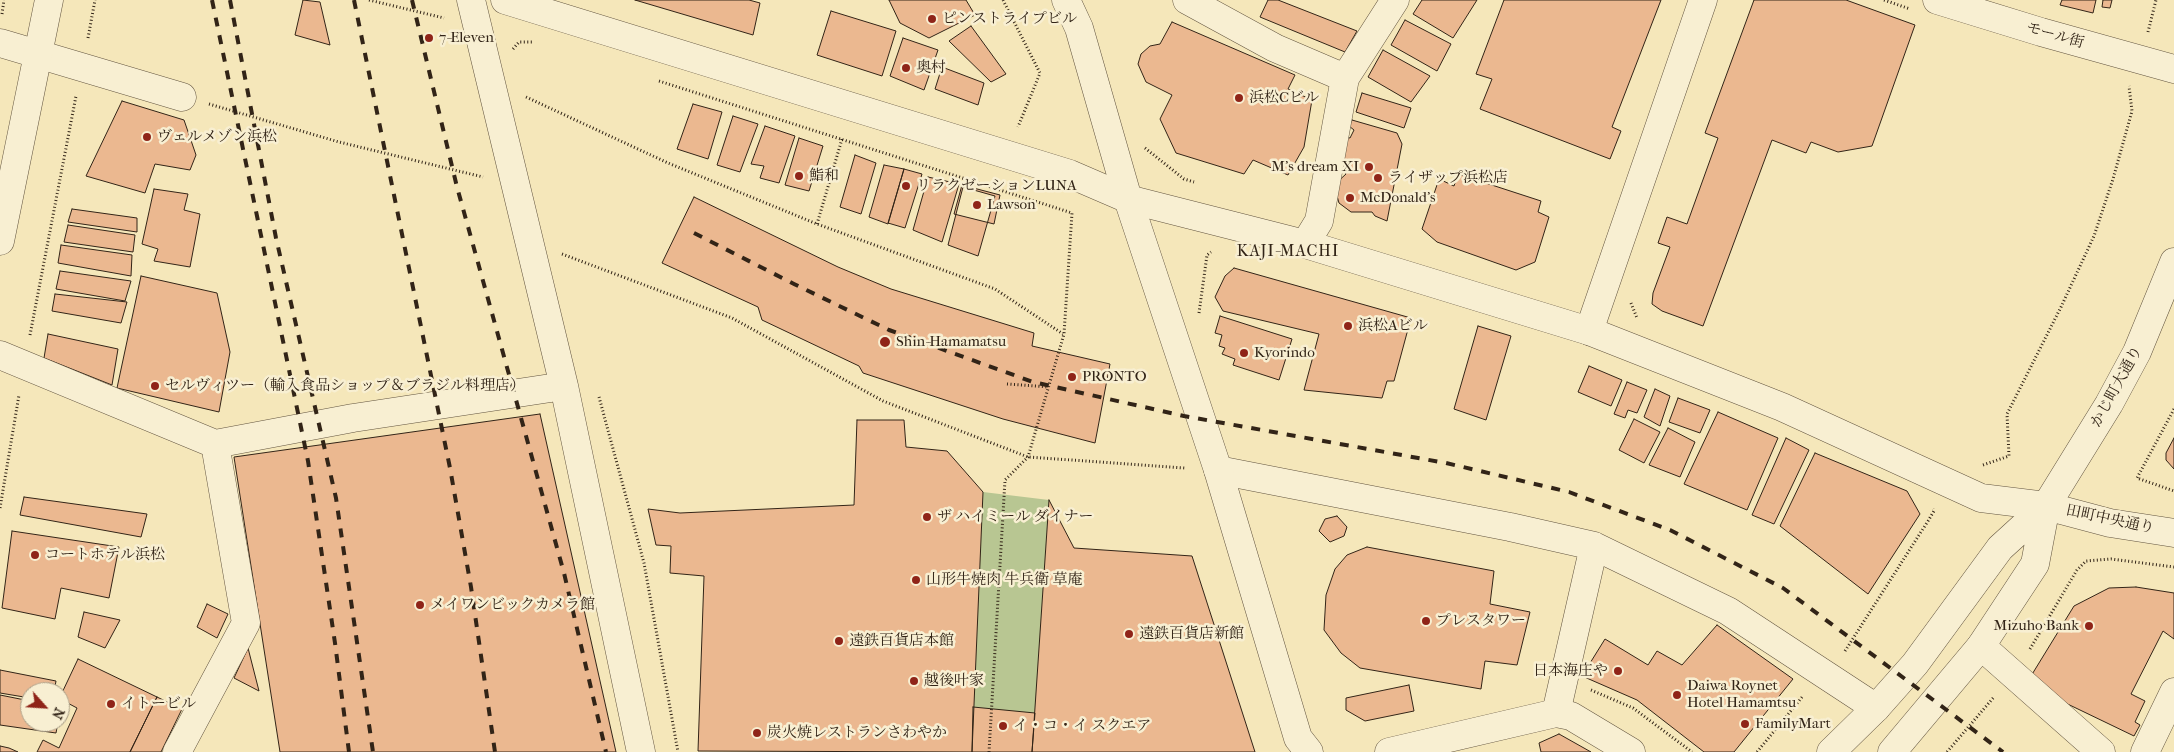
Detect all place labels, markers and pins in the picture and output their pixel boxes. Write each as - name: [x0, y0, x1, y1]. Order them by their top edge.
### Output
- place label: ピンストライプビル: [942, 10, 1077, 28]
- marker: ピンストライプビル: [926, 13, 938, 25]
- place label: 7-Eleven: [439, 29, 494, 47]
- marker: 7-Eleven: [423, 32, 435, 44]
- place label: 奥村: [916, 59, 946, 77]
- marker: 奥村: [900, 62, 912, 74]
- place label: 浜松Cビル: [1249, 89, 1319, 107]
- marker: 浜松Cビル: [1233, 92, 1245, 104]
- place label: ヴェルメゾン浜松: [157, 128, 277, 146]
- marker: ヴェルメゾン浜松: [141, 131, 153, 143]
- place label: M's dream XI: [1271, 158, 1359, 176]
- marker: M's dream XI: [1363, 161, 1375, 173]
- place label: 鮨和: [809, 167, 839, 185]
- place label: ライザップ浜松店: [1388, 169, 1508, 187]
- marker: 鮨和: [793, 170, 805, 182]
- marker: ライザップ浜松店: [1372, 172, 1384, 184]
- place label: リラクゼーションLUNA: [916, 177, 1077, 195]
- marker: リラクゼーションLUNA: [900, 180, 912, 192]
- place label: McDonald's: [1360, 189, 1436, 207]
- marker: McDonald's: [1344, 192, 1356, 204]
- place label: Lawson: [987, 196, 1036, 214]
- marker: Lawson: [971, 199, 983, 211]
- place label: 浜松Aビル: [1358, 317, 1428, 335]
- marker: 浜松Aビル: [1342, 320, 1354, 332]
- place label: Shin-Hamamatsu: [896, 333, 1006, 351]
- marker: Shin-Hamamatsu: [878, 335, 892, 349]
- place label: Kyorindo: [1254, 344, 1315, 362]
- marker: Kyorindo: [1238, 347, 1250, 359]
- place label: PRONTO: [1082, 368, 1147, 386]
- marker: PRONTO: [1066, 371, 1078, 383]
- place label: セルヴィツー（輸入食品ショップ＆ブラジル料理店）: [165, 377, 525, 395]
- marker: セルヴィツー（輸入食品ショップ＆ブラジル料理店）: [149, 380, 161, 392]
- place label: ザ ハイミール ダイナー: [937, 508, 1093, 526]
- marker: ザ ハイミール ダイナー: [921, 511, 933, 523]
- place label: コートホテル浜松: [45, 546, 165, 564]
- marker: コートホテル浜松: [29, 549, 41, 561]
- place label: 山形牛焼肉 牛兵衛 草庵: [926, 571, 1082, 589]
- marker: 山形牛焼肉 牛兵衛 草庵: [910, 574, 922, 586]
- place label: メイワンビックカメラ館: [430, 596, 595, 614]
- marker: メイワンビックカメラ館: [414, 599, 426, 611]
- place label: プレスタワー: [1436, 612, 1526, 630]
- marker: プレスタワー: [1420, 615, 1432, 627]
- place label: Mizuho Bank: [1993, 617, 2079, 635]
- marker: Mizuho Bank: [2083, 620, 2095, 632]
- place label: 遠鉄百貨店新館: [1139, 625, 1244, 643]
- marker: 遠鉄百貨店新館: [1123, 628, 1135, 640]
- place label: 遠鉄百貨店本館: [849, 632, 954, 650]
- marker: 遠鉄百貨店本館: [833, 635, 845, 647]
- place label: 日本海庄や: [1533, 662, 1608, 680]
- marker: 日本海庄や: [1612, 665, 1624, 677]
- place label: 越後叶家: [924, 672, 984, 690]
- marker: 越後叶家: [908, 675, 920, 687]
- place label: Daiwa Roynet Hotel Hamamtsu: [1687, 677, 1796, 712]
- marker: Daiwa Roynet Hotel Hamamtsu: [1671, 689, 1683, 701]
- place label: イトービル: [121, 695, 196, 713]
- marker: イトービル: [105, 698, 117, 710]
- place label: FamilyMart: [1755, 715, 1831, 733]
- place label: イ・コ・イ スクエア: [1013, 717, 1151, 735]
- marker: FamilyMart: [1739, 718, 1751, 730]
- marker: イ・コ・イ スクエア: [997, 720, 1009, 732]
- place label: 炭火焼レストランさわやか: [767, 724, 947, 742]
- marker: 炭火焼レストランさわやか: [751, 727, 763, 739]

